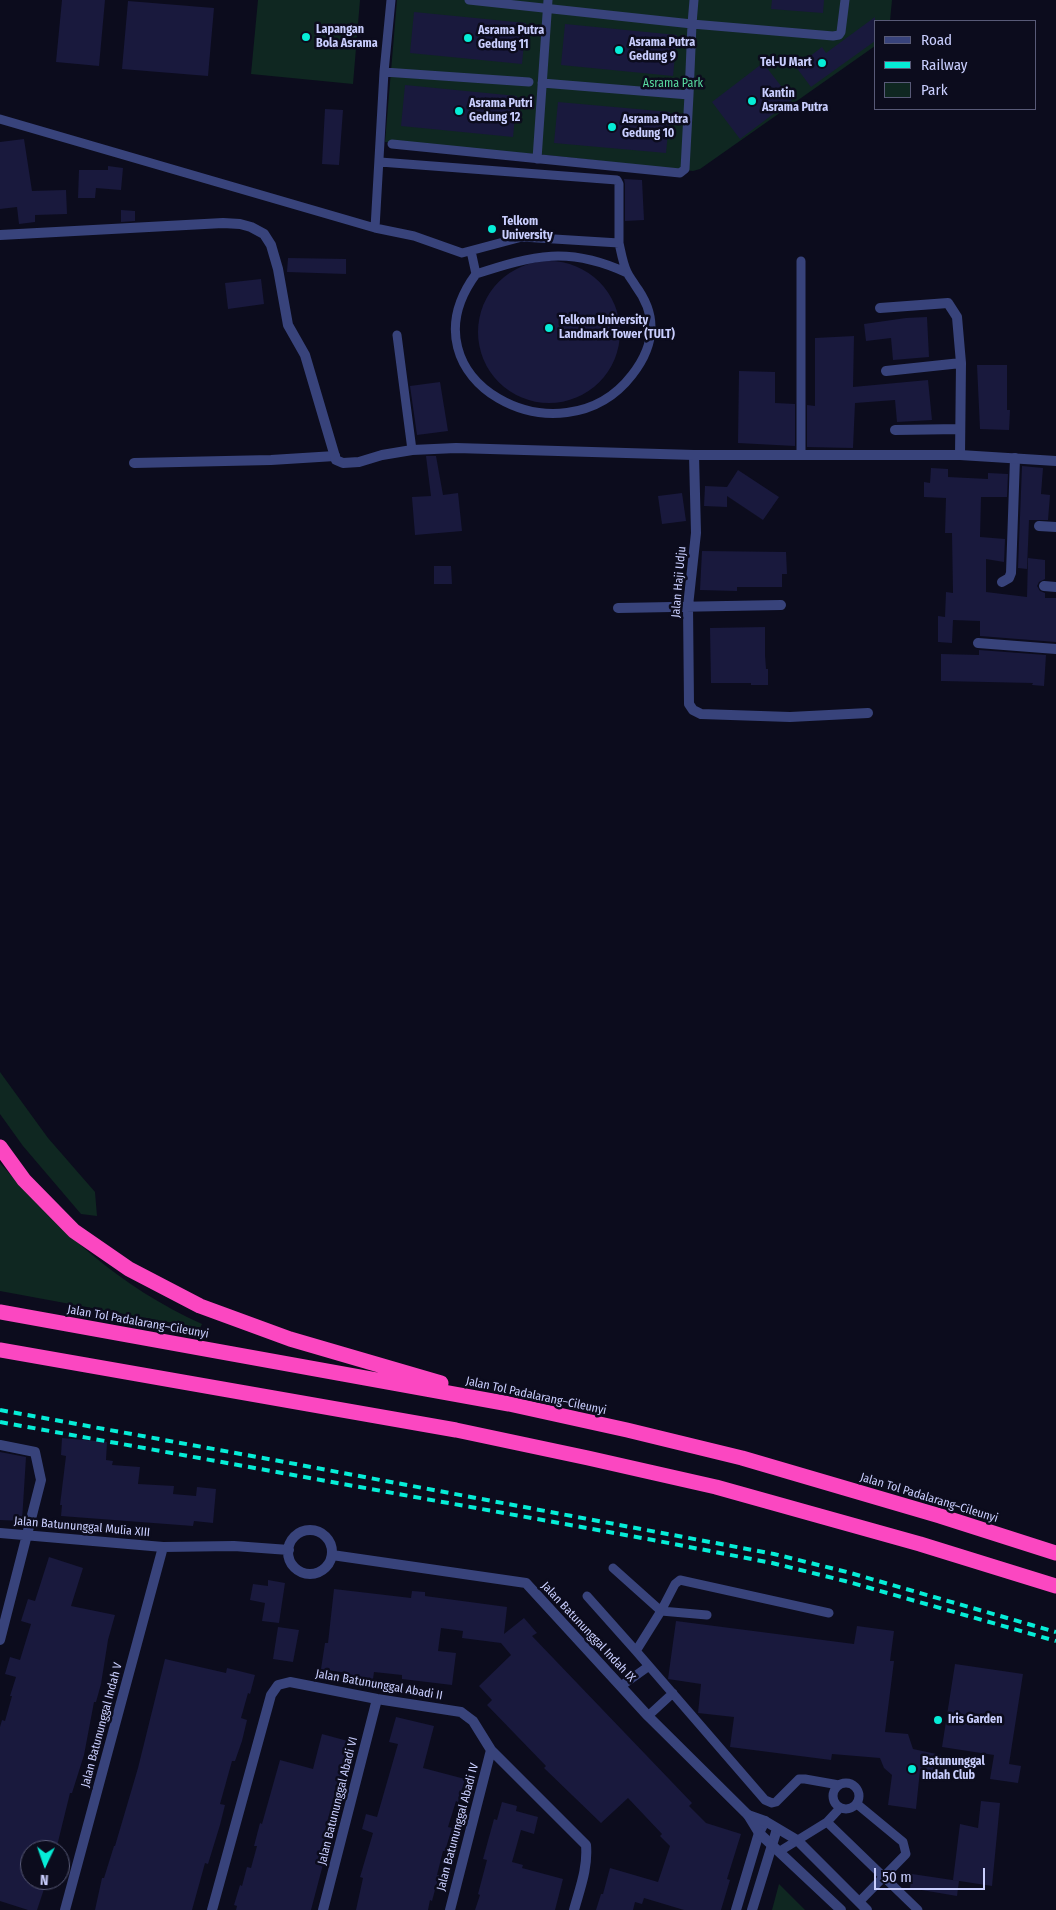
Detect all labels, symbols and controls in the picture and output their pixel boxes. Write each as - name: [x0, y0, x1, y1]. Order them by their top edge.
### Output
- legend: [874, 20, 1036, 110]
- place label: Lapangan Bola Asrama: [316, 23, 378, 51]
- place label: Asrama Putra Gedung 11: [478, 24, 544, 52]
- marker: Lapangan Bola Asrama: [300, 31, 312, 43]
- text: Road: [921, 31, 952, 49]
- marker: Asrama Putra Gedung 11: [462, 32, 474, 44]
- place label: Asrama Putra Gedung 9: [629, 36, 695, 64]
- marker: Asrama Putra Gedung 9: [613, 44, 625, 56]
- place label: Tel-U Mart: [760, 56, 812, 70]
- text: Railway: [921, 56, 968, 74]
- marker: Tel-U Mart: [816, 57, 828, 69]
- park label: Asrama Park: [643, 77, 703, 91]
- text: Park: [921, 81, 948, 99]
- place label: Kantin Asrama Putra: [762, 87, 828, 115]
- marker: Kantin Asrama Putra: [746, 95, 758, 107]
- place label: Asrama Putri Gedung 12: [469, 97, 533, 125]
- marker: Asrama Putri Gedung 12: [453, 105, 465, 117]
- place label: Asrama Putra Gedung 10: [622, 113, 688, 141]
- marker: Asrama Putra Gedung 10: [606, 121, 618, 133]
- place label: Telkom University: [502, 215, 553, 243]
- marker: Telkom University: [486, 223, 498, 235]
- place label: Telkom University Landmark Tower (TULT): [559, 314, 675, 342]
- marker: Telkom University Landmark Tower (TULT): [543, 322, 555, 334]
- street label: Jalan Haji Udju: [669, 546, 689, 618]
- street label: Jalan Tol Padalarang–Cileunyi: [66, 1302, 210, 1342]
- street label: Jalan Tol Padalarang–Cileunyi: [464, 1374, 608, 1418]
- street label: Jalan Tol Padalarang–Cileunyi: [858, 1470, 1000, 1526]
- street label: Jalan Batununggal Mulia XIII: [13, 1514, 151, 1540]
- street label: Jalan Batununggal Indah IX: [538, 1579, 638, 1685]
- street label: Jalan Batununggal Indah V: [78, 1661, 126, 1789]
- street label: Jalan Batununggal Abadi II: [314, 1667, 444, 1703]
- place label: Iris Garden: [948, 1713, 1002, 1727]
- marker: Iris Garden: [932, 1714, 944, 1726]
- street label: Jalan Batununggal Abadi VI: [315, 1735, 361, 1867]
- place label: Batununggal Indah Club: [922, 1755, 985, 1783]
- street label: Jalan Batununggal Abadi IV: [434, 1762, 482, 1892]
- marker: Batununggal Indah Club: [906, 1763, 918, 1775]
- north arrow: [20, 1840, 70, 1890]
- scale bar: [876, 1858, 987, 1890]
- text: 50 m: [882, 1868, 912, 1886]
- text: N: [40, 1871, 49, 1888]

